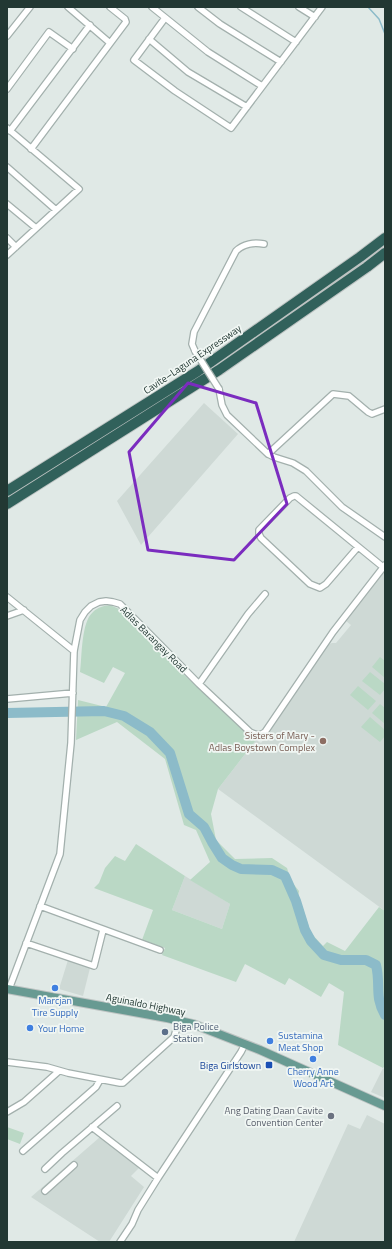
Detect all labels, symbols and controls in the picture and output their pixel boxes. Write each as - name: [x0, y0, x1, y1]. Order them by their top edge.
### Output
- street label: Cavite–Laguna Expressway: [140, 321, 244, 398]
- street label: Adlas Barangay Road: [117, 603, 190, 676]
- place label: Sisters of Mary - Adlas Boystown Complex: [209, 728, 315, 755]
- marker: Sisters of Mary - Adlas Boystown Complex: [318, 736, 328, 746]
- marker: Marcjan Tire Supply: [50, 983, 60, 993]
- street label: Aguinaldo Highway: [105, 989, 187, 1020]
- place label: Marcjan Tire Supply: [32, 993, 78, 1020]
- place label: Biga Police Station: [173, 1019, 219, 1046]
- place label: Your Home: [38, 1021, 84, 1036]
- marker: Your Home: [25, 1023, 35, 1033]
- marker: Biga Police Station: [160, 1027, 170, 1037]
- place label: Sustamina Meat Shop: [278, 1028, 323, 1055]
- marker: Sustamina Meat Shop: [265, 1036, 275, 1046]
- marker: Cherry Anne Wood Art: [308, 1054, 318, 1064]
- place label: Biga Girlstown: [200, 1058, 261, 1073]
- marker: Biga Girlstown: [264, 1060, 274, 1070]
- place label: Cherry Anne Wood Art: [287, 1064, 339, 1091]
- place label: Ang Dating Daan Cavite Convention Center: [224, 1103, 324, 1130]
- marker: Ang Dating Daan Cavite Convention Center: [326, 1111, 336, 1121]

